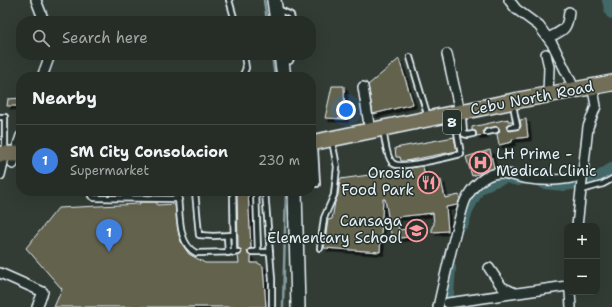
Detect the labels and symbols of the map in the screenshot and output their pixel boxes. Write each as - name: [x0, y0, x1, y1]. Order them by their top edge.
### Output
- street label: Cebu North Road: [469, 76, 596, 120]
- your location: [336, 100, 356, 120]
- road number: 8: [443, 110, 461, 134]
- place label: LH Prime - Medical Clinic: [496, 144, 597, 181]
- hospital icon: LH Prime - Medical Clinic: [468, 150, 494, 176]
- place label: Orosia Food Park: [341, 163, 415, 200]
- restaurant icon: Orosia Food Park: [416, 169, 442, 195]
- place label: Cansaga Elementary School: [267, 211, 403, 248]
- school or university icon: Cansaga Elementary School: [404, 217, 430, 243]
- pin: 1: [96, 219, 122, 252]

